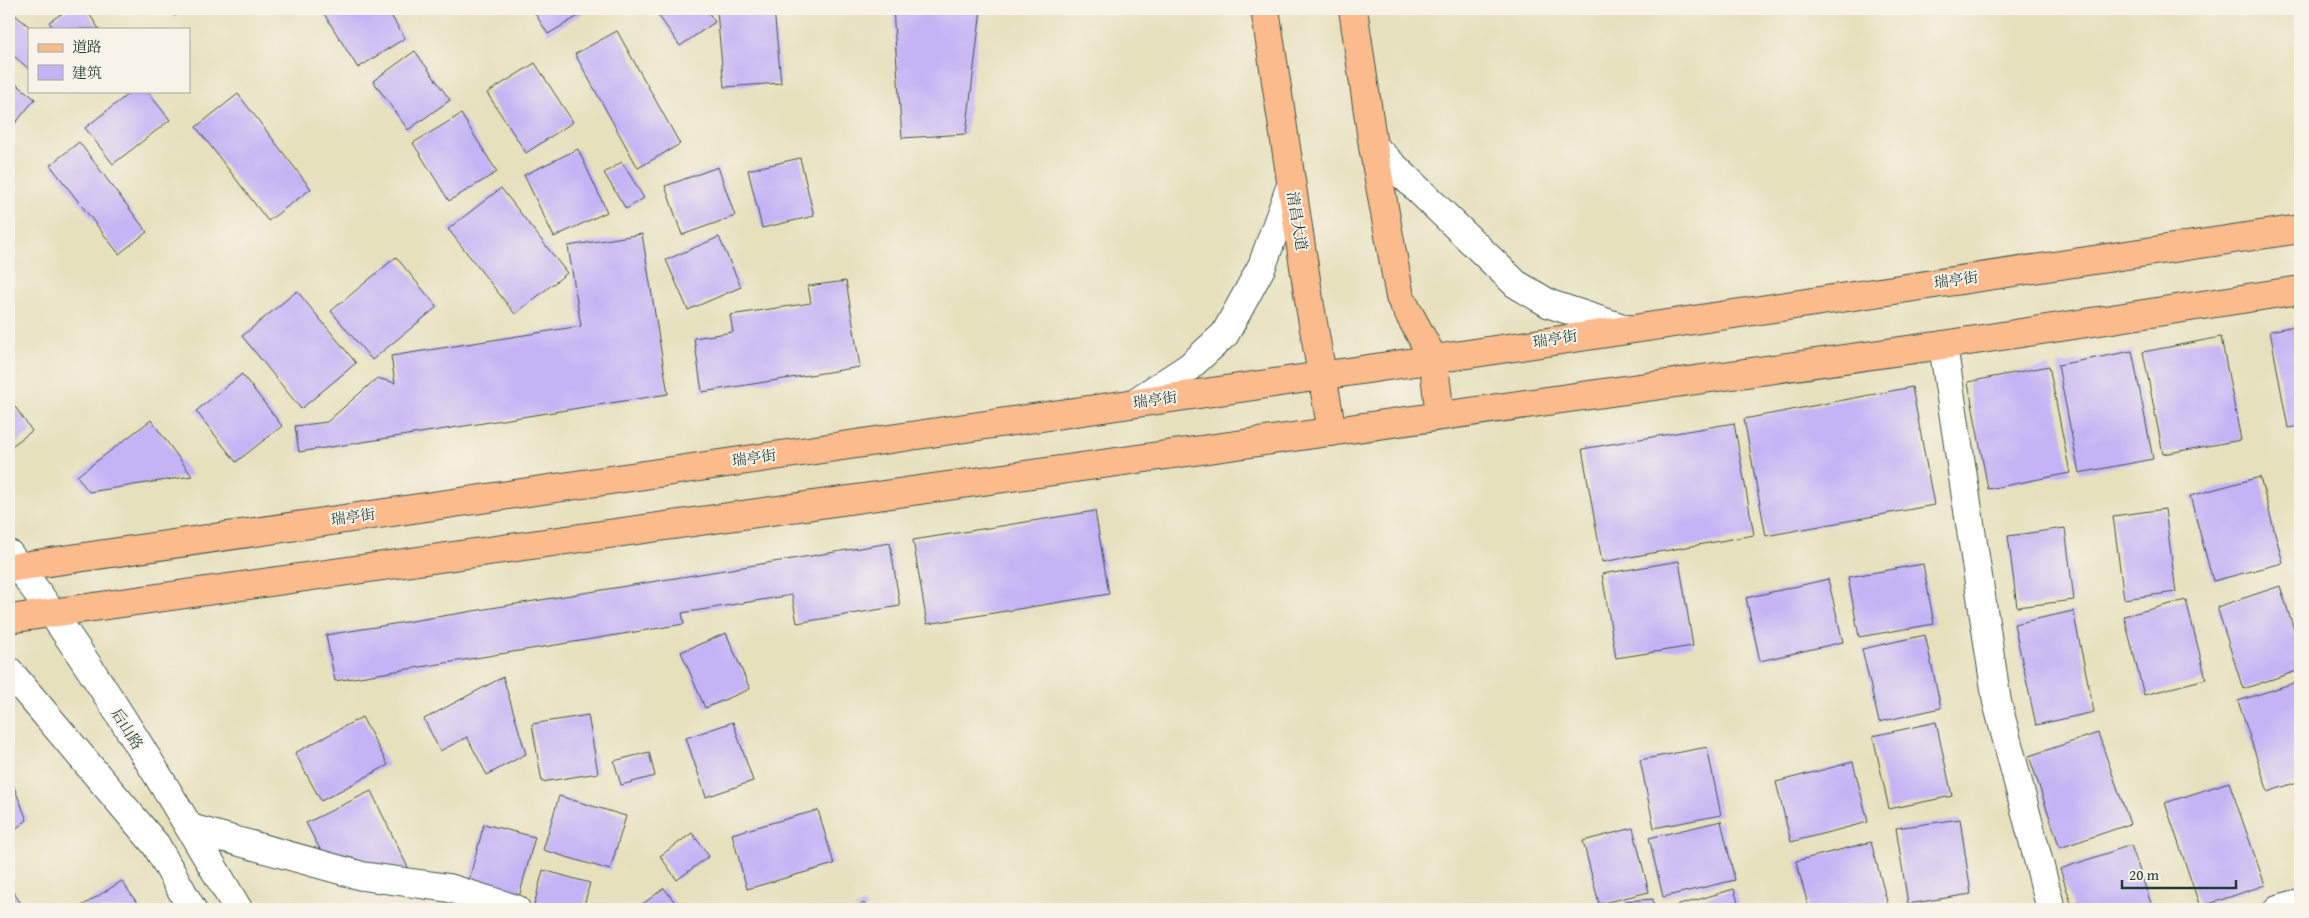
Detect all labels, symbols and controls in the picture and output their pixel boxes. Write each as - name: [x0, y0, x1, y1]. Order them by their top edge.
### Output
- legend: [28, 28, 190, 92]
- text: 道路: [72, 36, 102, 57]
- text: 建筑: [72, 62, 102, 83]
- street label: 清昌大道: [1282, 190, 1313, 252]
- street label: 瑞亭街: [1932, 266, 1980, 293]
- street label: 瑞亭街: [1531, 325, 1579, 352]
- street label: 瑞亭街: [1131, 386, 1179, 413]
- street label: 瑞亭街: [730, 444, 778, 471]
- street label: 瑞亭街: [329, 503, 377, 530]
- street label: 后山路: [107, 704, 148, 753]
- scale bar: [2122, 858, 2235, 890]
- text: 20 m: [2129, 864, 2160, 885]

